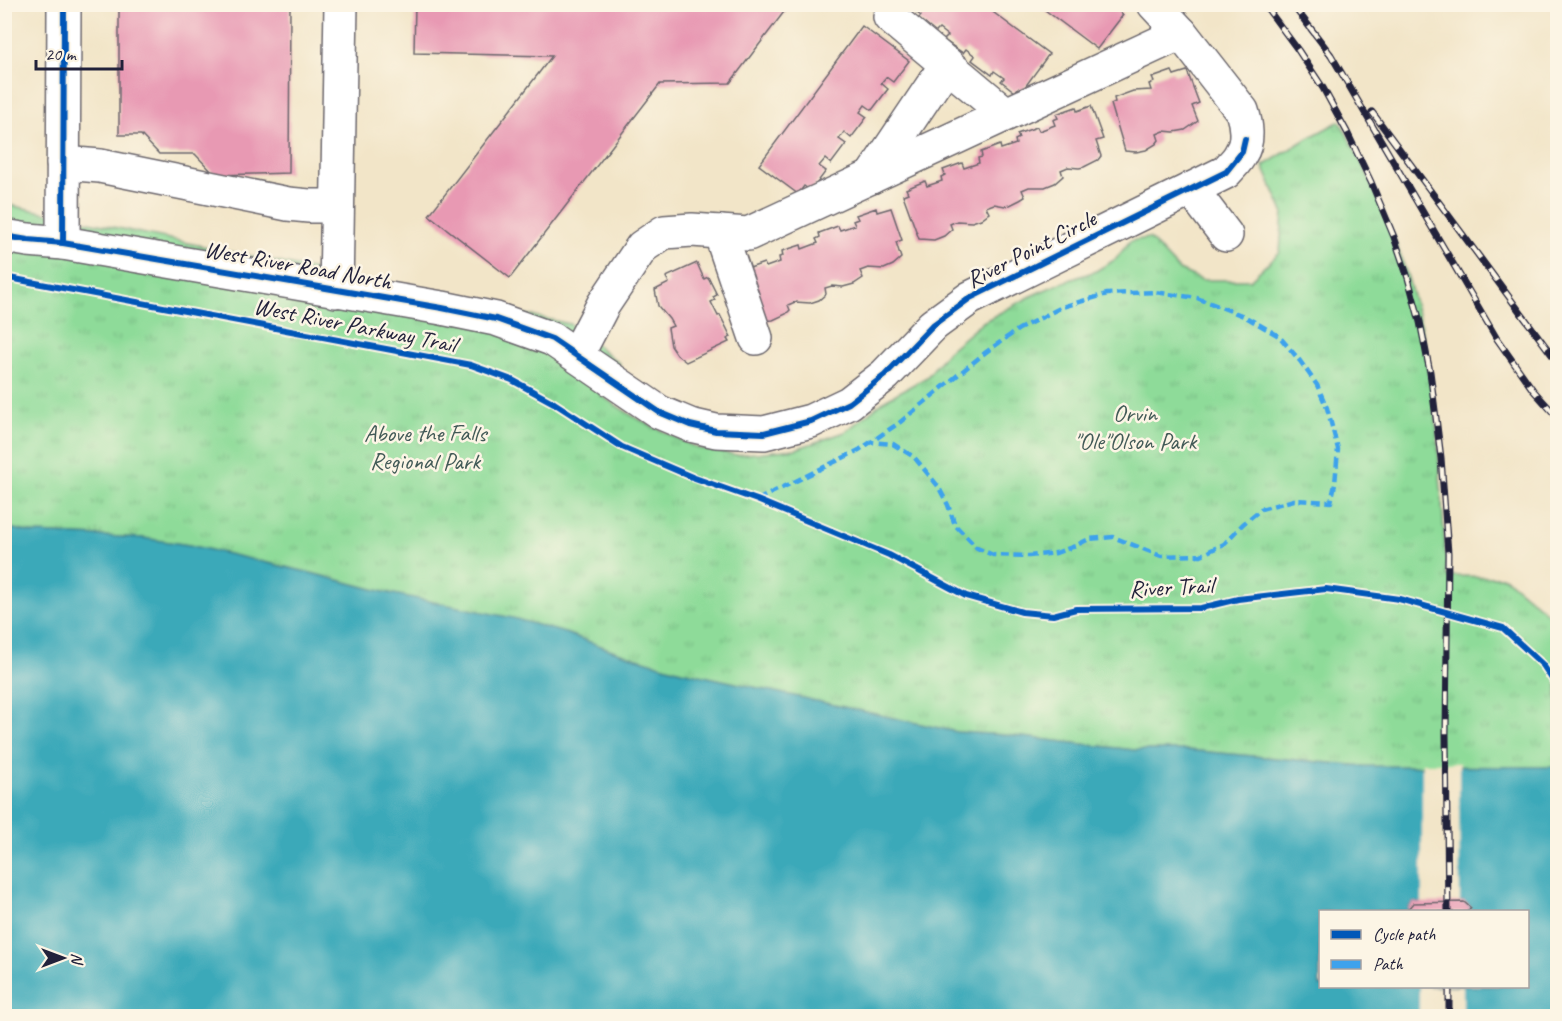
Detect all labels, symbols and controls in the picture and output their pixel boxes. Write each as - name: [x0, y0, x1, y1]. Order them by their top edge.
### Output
- scale bar: [36, 33, 122, 71]
- text: 20 m: [45, 43, 78, 65]
- street label: River Point Circle: [961, 202, 1103, 295]
- street label: West River Road North: [202, 234, 395, 296]
- street label: West River Parkway Trail: [251, 291, 462, 360]
- park label: Orvin "Ole"Olson Park: [1074, 398, 1198, 456]
- park label: Above the Falls Regional Park: [364, 418, 489, 476]
- street label: River Trail: [1128, 570, 1218, 604]
- legend: [1319, 910, 1529, 988]
- text: Cycle path: [1373, 923, 1436, 945]
- north arrow: [33, 928, 93, 988]
- text: N: [67, 953, 87, 966]
- text: Path: [1373, 953, 1403, 975]

